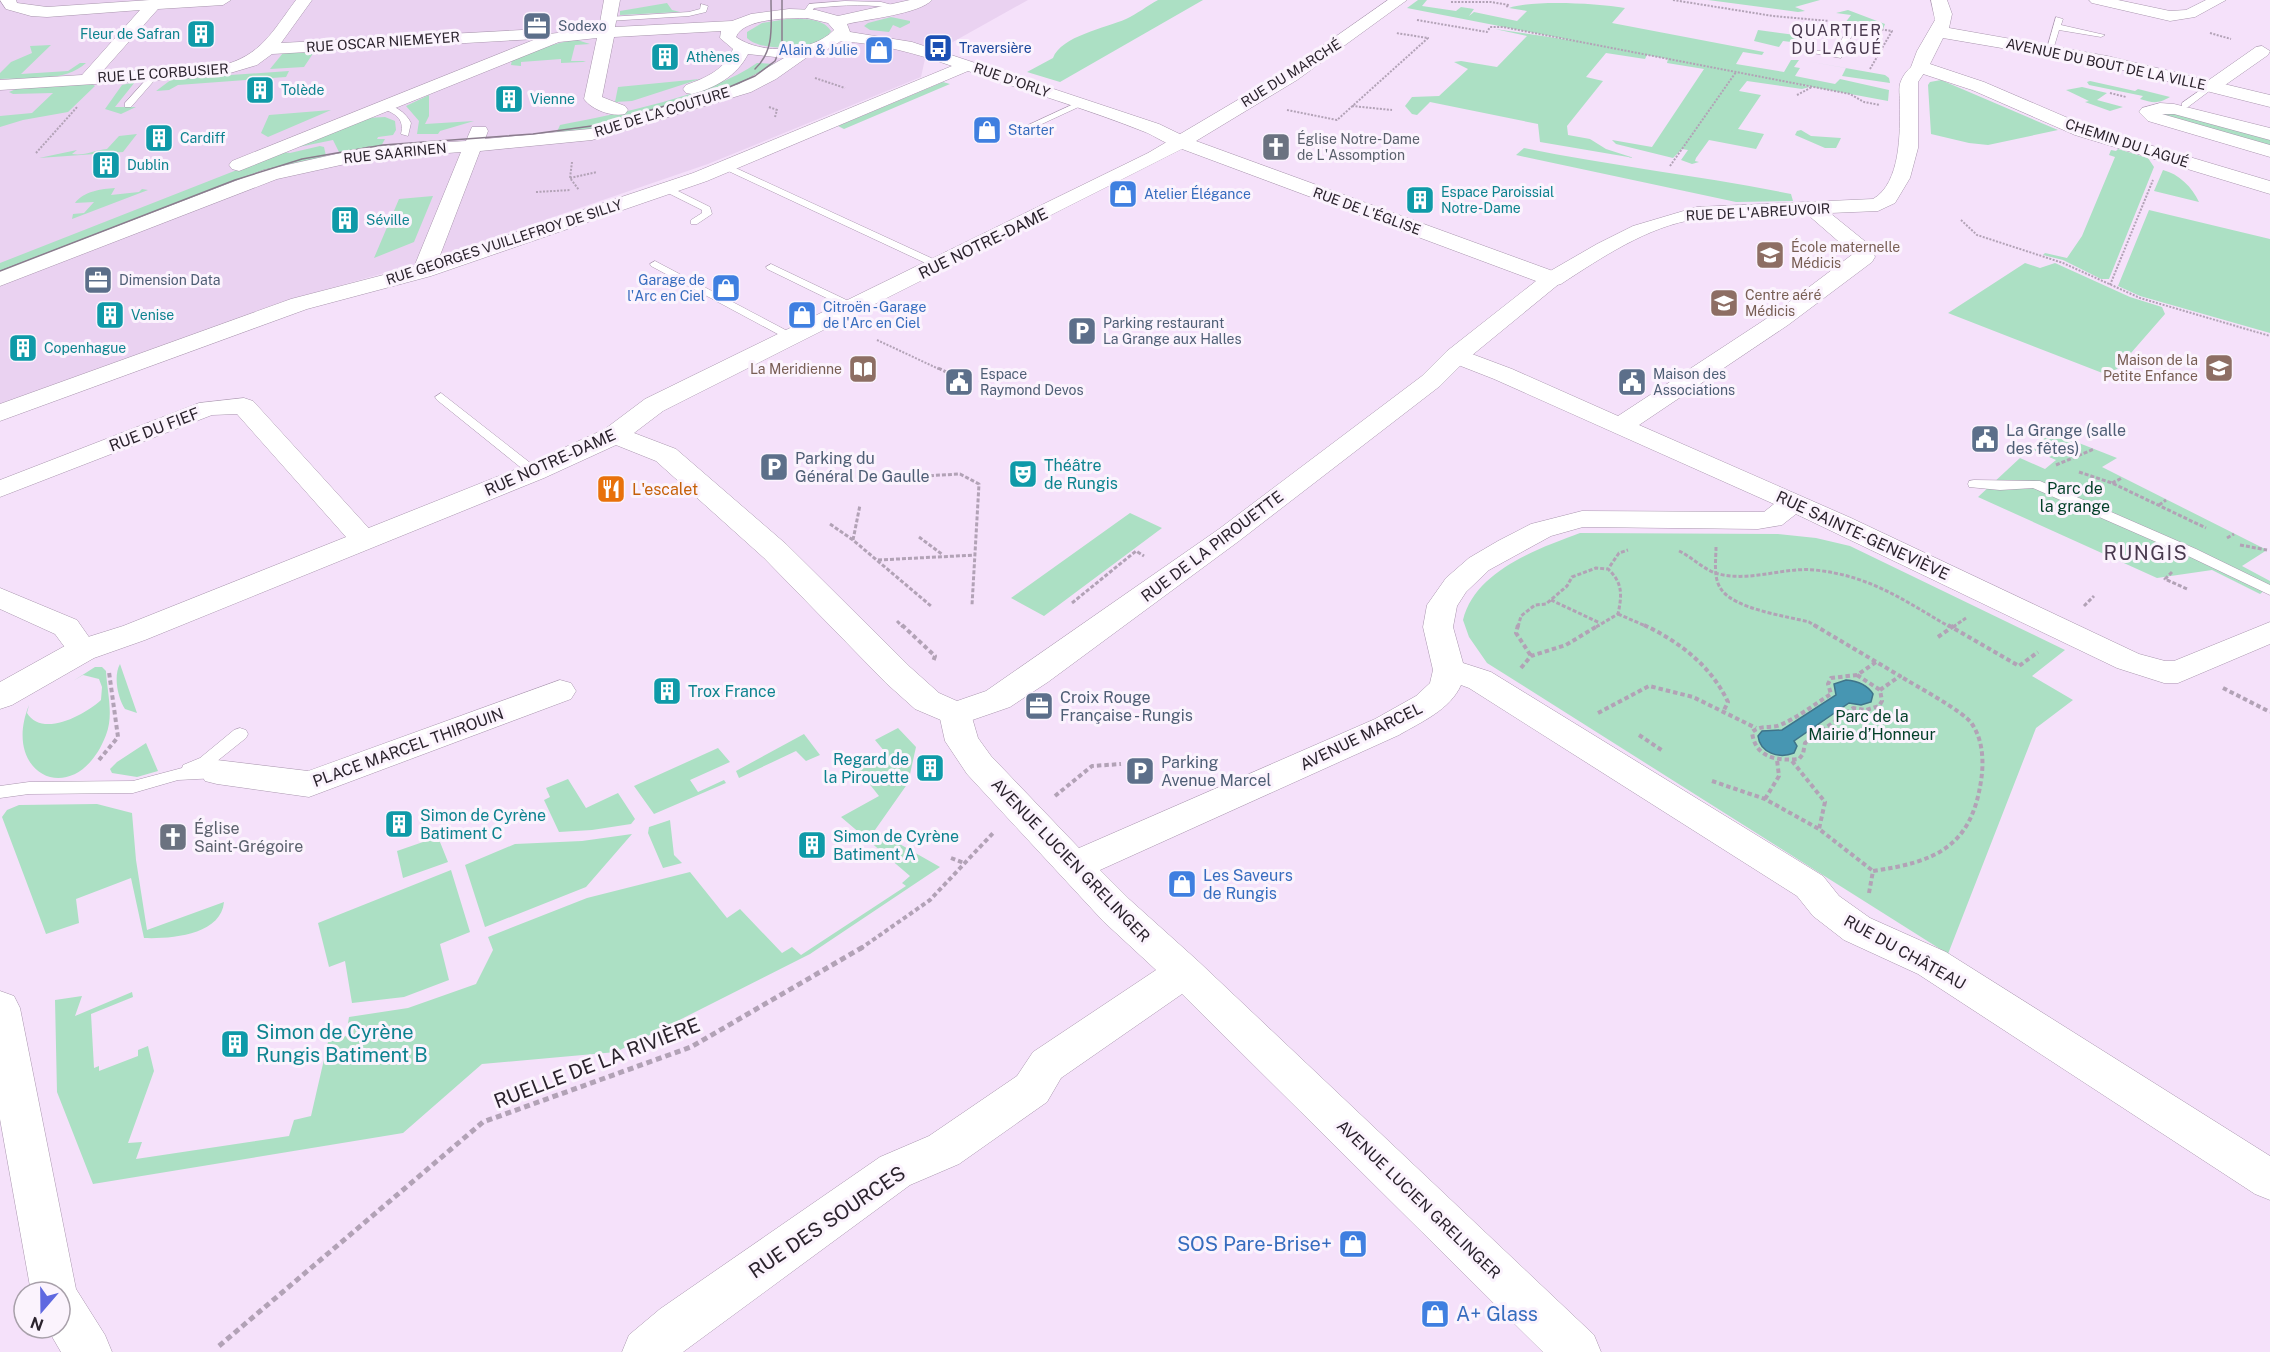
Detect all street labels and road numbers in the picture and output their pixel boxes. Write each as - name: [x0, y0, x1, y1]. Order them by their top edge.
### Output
- street label: RUE OSCAR NIEMEYER: [306, 29, 460, 55]
- street label: RUE DU MARCHÉ: [1238, 35, 1344, 110]
- street label: AVENUE DU BOUT DE LA VILLE: [2005, 35, 2207, 93]
- street label: RUE LE CORBUSIER: [97, 60, 229, 86]
- street label: RUE D'ORLY: [972, 60, 1053, 101]
- street label: RUE DE LA COUTURE: [593, 84, 731, 140]
- street label: CHEMIN DU LAGUÉ: [2063, 115, 2191, 171]
- street label: RUE SAARINEN: [343, 140, 447, 166]
- street label: RUE DE L'ÉGLISE: [1311, 183, 1423, 238]
- street label: RUE GEORGES VUILLEFROY DE SILLY: [384, 196, 624, 288]
- street label: RUE DE L'ABREUVOIR: [1685, 200, 1831, 224]
- street label: RUE NOTRE-DAME: [915, 204, 1051, 283]
- street label: RUE DU FIEF: [106, 404, 202, 455]
- street label: RUE NOTRE-DAME: [482, 425, 619, 500]
- street label: RUE SAINTE-GENEVIÈVE: [1773, 486, 1953, 584]
- street label: RUE DE LA PIROUETTE: [1138, 487, 1287, 606]
- street label: AVENUE MARCEL: [1297, 699, 1426, 774]
- street label: PLACE MARCEL THIROUIN: [310, 704, 506, 791]
- street label: AVENUE LUCIEN GRELINGER: [987, 775, 1154, 946]
- street label: RUE DU CHÂTEAU: [1841, 910, 1969, 994]
- street label: RUELLE DE LA RIVIÈRE: [490, 1012, 703, 1113]
- street label: AVENUE LUCIEN GRELINGER: [1333, 1116, 1504, 1283]
- street label: RUE DES SOURCES: [744, 1161, 910, 1283]

